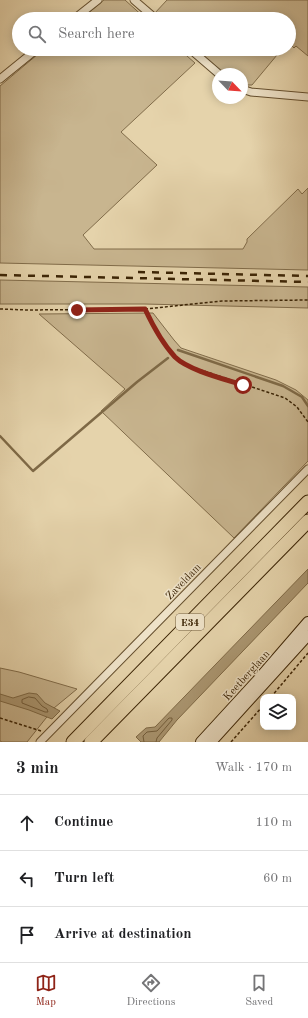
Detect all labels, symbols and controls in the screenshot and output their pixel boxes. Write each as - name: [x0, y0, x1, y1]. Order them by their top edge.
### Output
- search box: [12, 12, 296, 56]
- icon: search: [26, 23, 48, 45]
- text: Search here: [58, 27, 135, 42]
- north arrow: [212, 68, 248, 104]
- route end: [68, 301, 86, 319]
- route start: [234, 376, 252, 394]
- street label: Zaveldam: [164, 562, 204, 602]
- road number: E34: [176, 614, 204, 630]
- street label: Keetberglaan: [222, 649, 272, 703]
- map controls: [260, 694, 296, 730]
- button: layers: [260, 694, 296, 730]
- text: 3 min: [16, 760, 59, 777]
- text: Walk · 170 m: [215, 761, 292, 774]
- icon: ahead: [16, 812, 38, 834]
- text: Continue: [54, 815, 113, 830]
- text: 110 m: [255, 816, 292, 829]
- icon: left: [16, 868, 38, 890]
- text: Turn left: [54, 871, 114, 886]
- text: 60 m: [263, 872, 292, 885]
- icon: arrive: [16, 924, 38, 946]
- text: Arrive at destination: [54, 927, 192, 942]
- tab: Map: [35, 972, 57, 1010]
- tab: Directions: [127, 972, 175, 1010]
- tab: Saved: [245, 972, 273, 1010]

